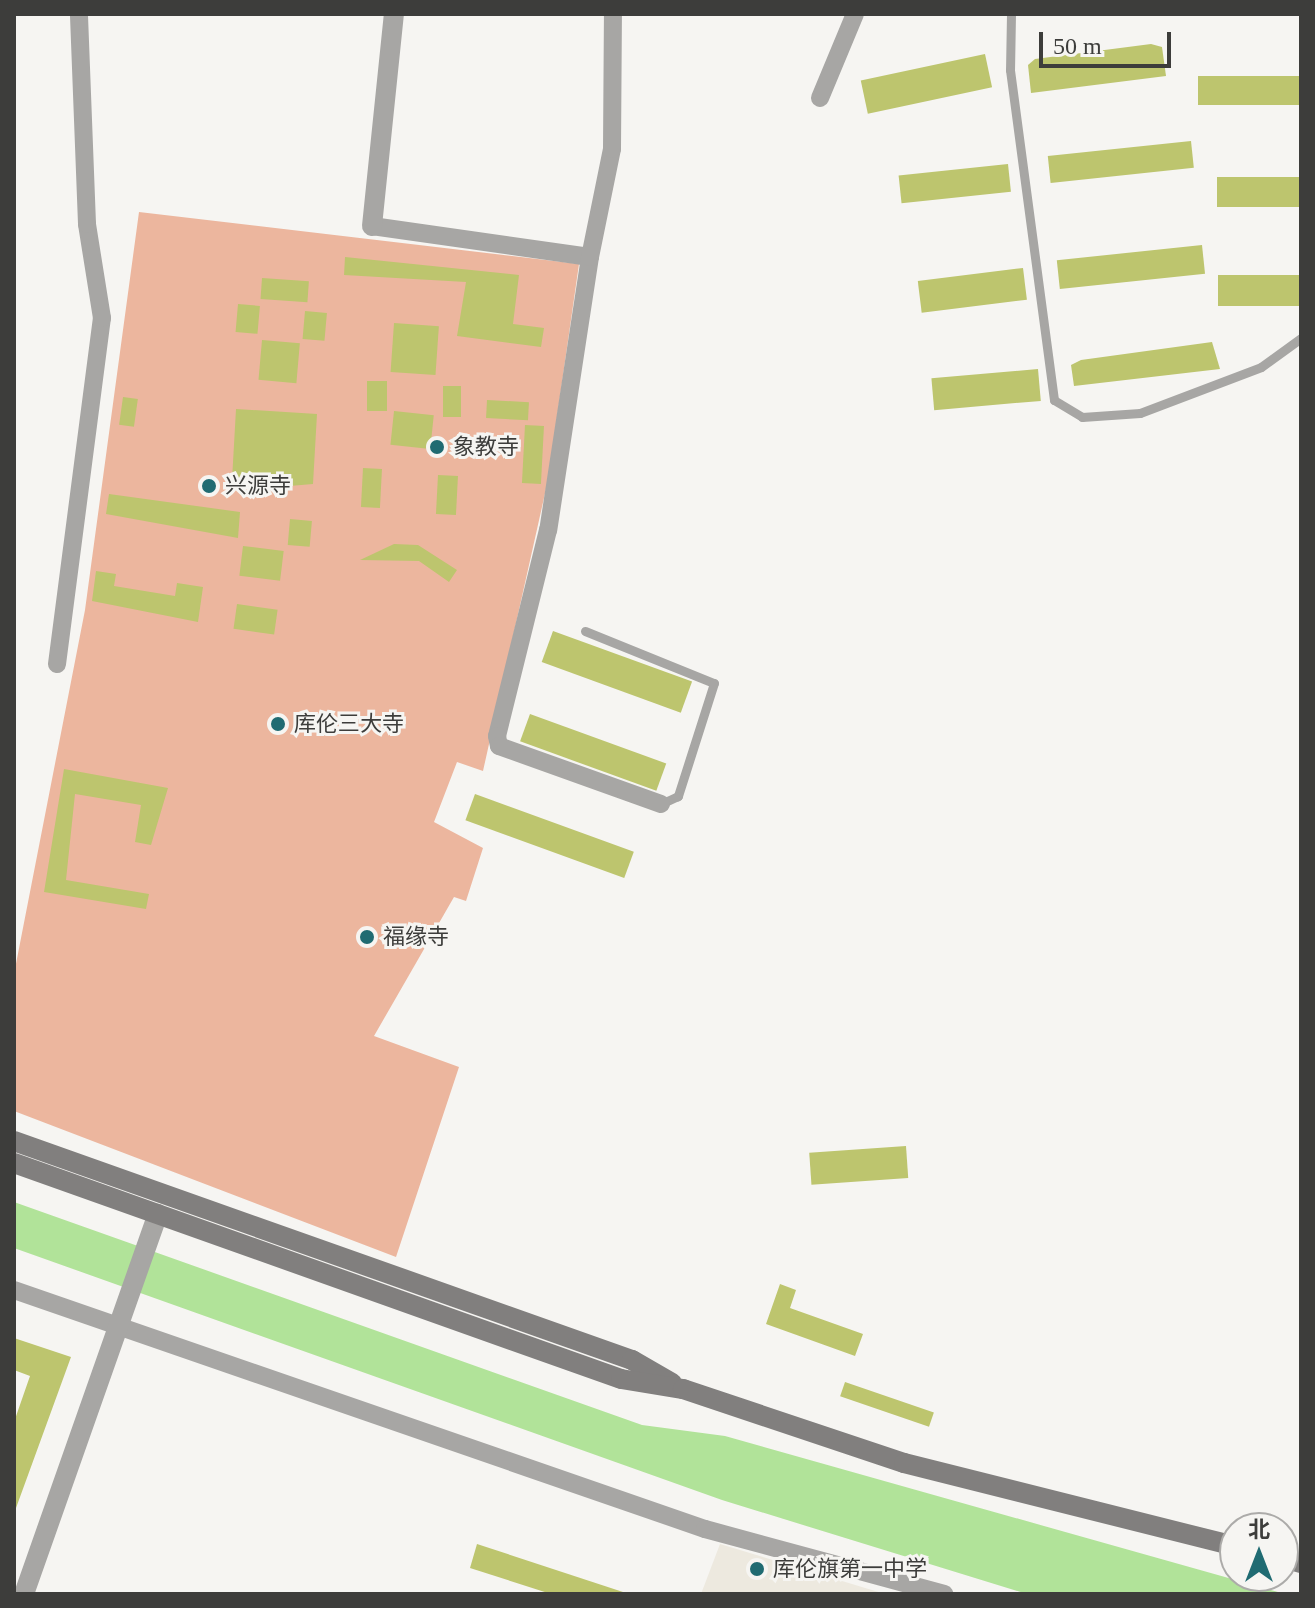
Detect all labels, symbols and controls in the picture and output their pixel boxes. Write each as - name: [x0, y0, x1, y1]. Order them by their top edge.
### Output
- scale bar: [1043, 16, 1175, 66]
- text: 50 m: [1053, 33, 1102, 59]
- place label: 象教寺: [453, 434, 519, 460]
- marker: 象教寺: [428, 438, 446, 456]
- place label: 兴源寺: [225, 473, 291, 499]
- marker: 兴源寺: [200, 477, 218, 495]
- place label: 库伦三大寺: [294, 711, 404, 737]
- marker: 库伦三大寺: [269, 715, 287, 733]
- place label: 福缘寺: [383, 924, 449, 950]
- marker: 福缘寺: [358, 928, 376, 946]
- north arrow: [1219, 1512, 1299, 1592]
- text: 北: [1248, 1517, 1270, 1542]
- place label: 库伦旗第一中学: [773, 1556, 927, 1582]
- marker: 库伦旗第一中学: [748, 1560, 766, 1578]

